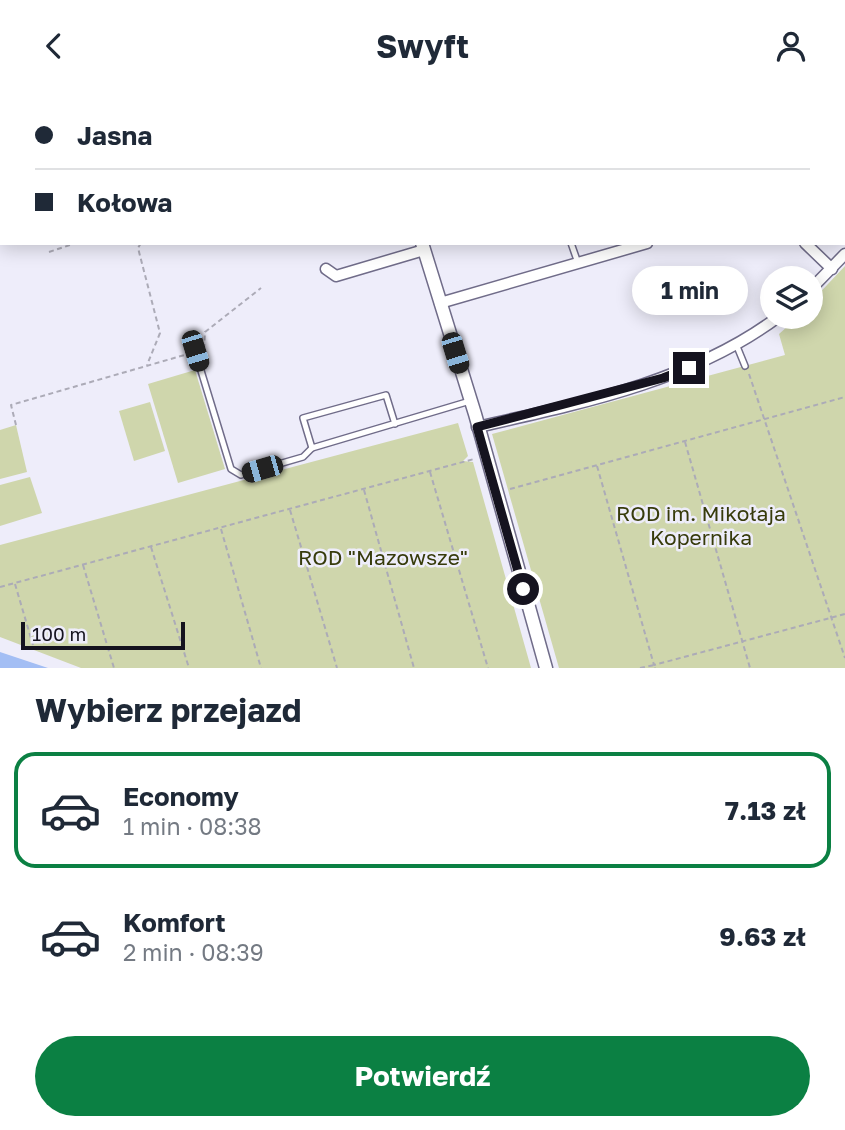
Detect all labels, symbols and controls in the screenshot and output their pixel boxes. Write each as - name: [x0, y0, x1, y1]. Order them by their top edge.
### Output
- icon: back: [35, 27, 73, 65]
- text: Swyft: [376, 27, 469, 65]
- icon: person: [772, 27, 810, 65]
- text: Jasna: [77, 120, 152, 151]
- text: Kołowa: [77, 187, 172, 218]
- map controls: [760, 266, 823, 329]
- button: layers: [760, 266, 823, 329]
- callout: 1 min: [631, 267, 747, 315]
- text: 1 min: [661, 276, 719, 304]
- car: [179, 328, 212, 374]
- car: [439, 330, 472, 376]
- route end: [673, 352, 705, 384]
- car: [239, 453, 286, 485]
- park label: ROD im. Mikołaja Kopernika: [616, 500, 786, 550]
- park label: ROD "Mazowsze": [298, 544, 468, 570]
- route start: [507, 573, 539, 605]
- scale bar: [21, 619, 186, 651]
- text: 100 m: [32, 622, 86, 645]
- text: Wybierz przejazd: [35, 691, 301, 729]
- icon: car: [39, 779, 102, 842]
- text: Economy: [123, 781, 239, 812]
- text: 7.13 zł: [725, 795, 806, 826]
- text: 1 min · 08:38: [123, 812, 262, 840]
- icon: car: [39, 905, 102, 968]
- text: Komfort: [123, 907, 226, 938]
- text: 9.63 zł: [719, 921, 806, 952]
- text: 2 min · 08:39: [123, 938, 264, 966]
- button: Potwierdź: [35, 1036, 810, 1116]

